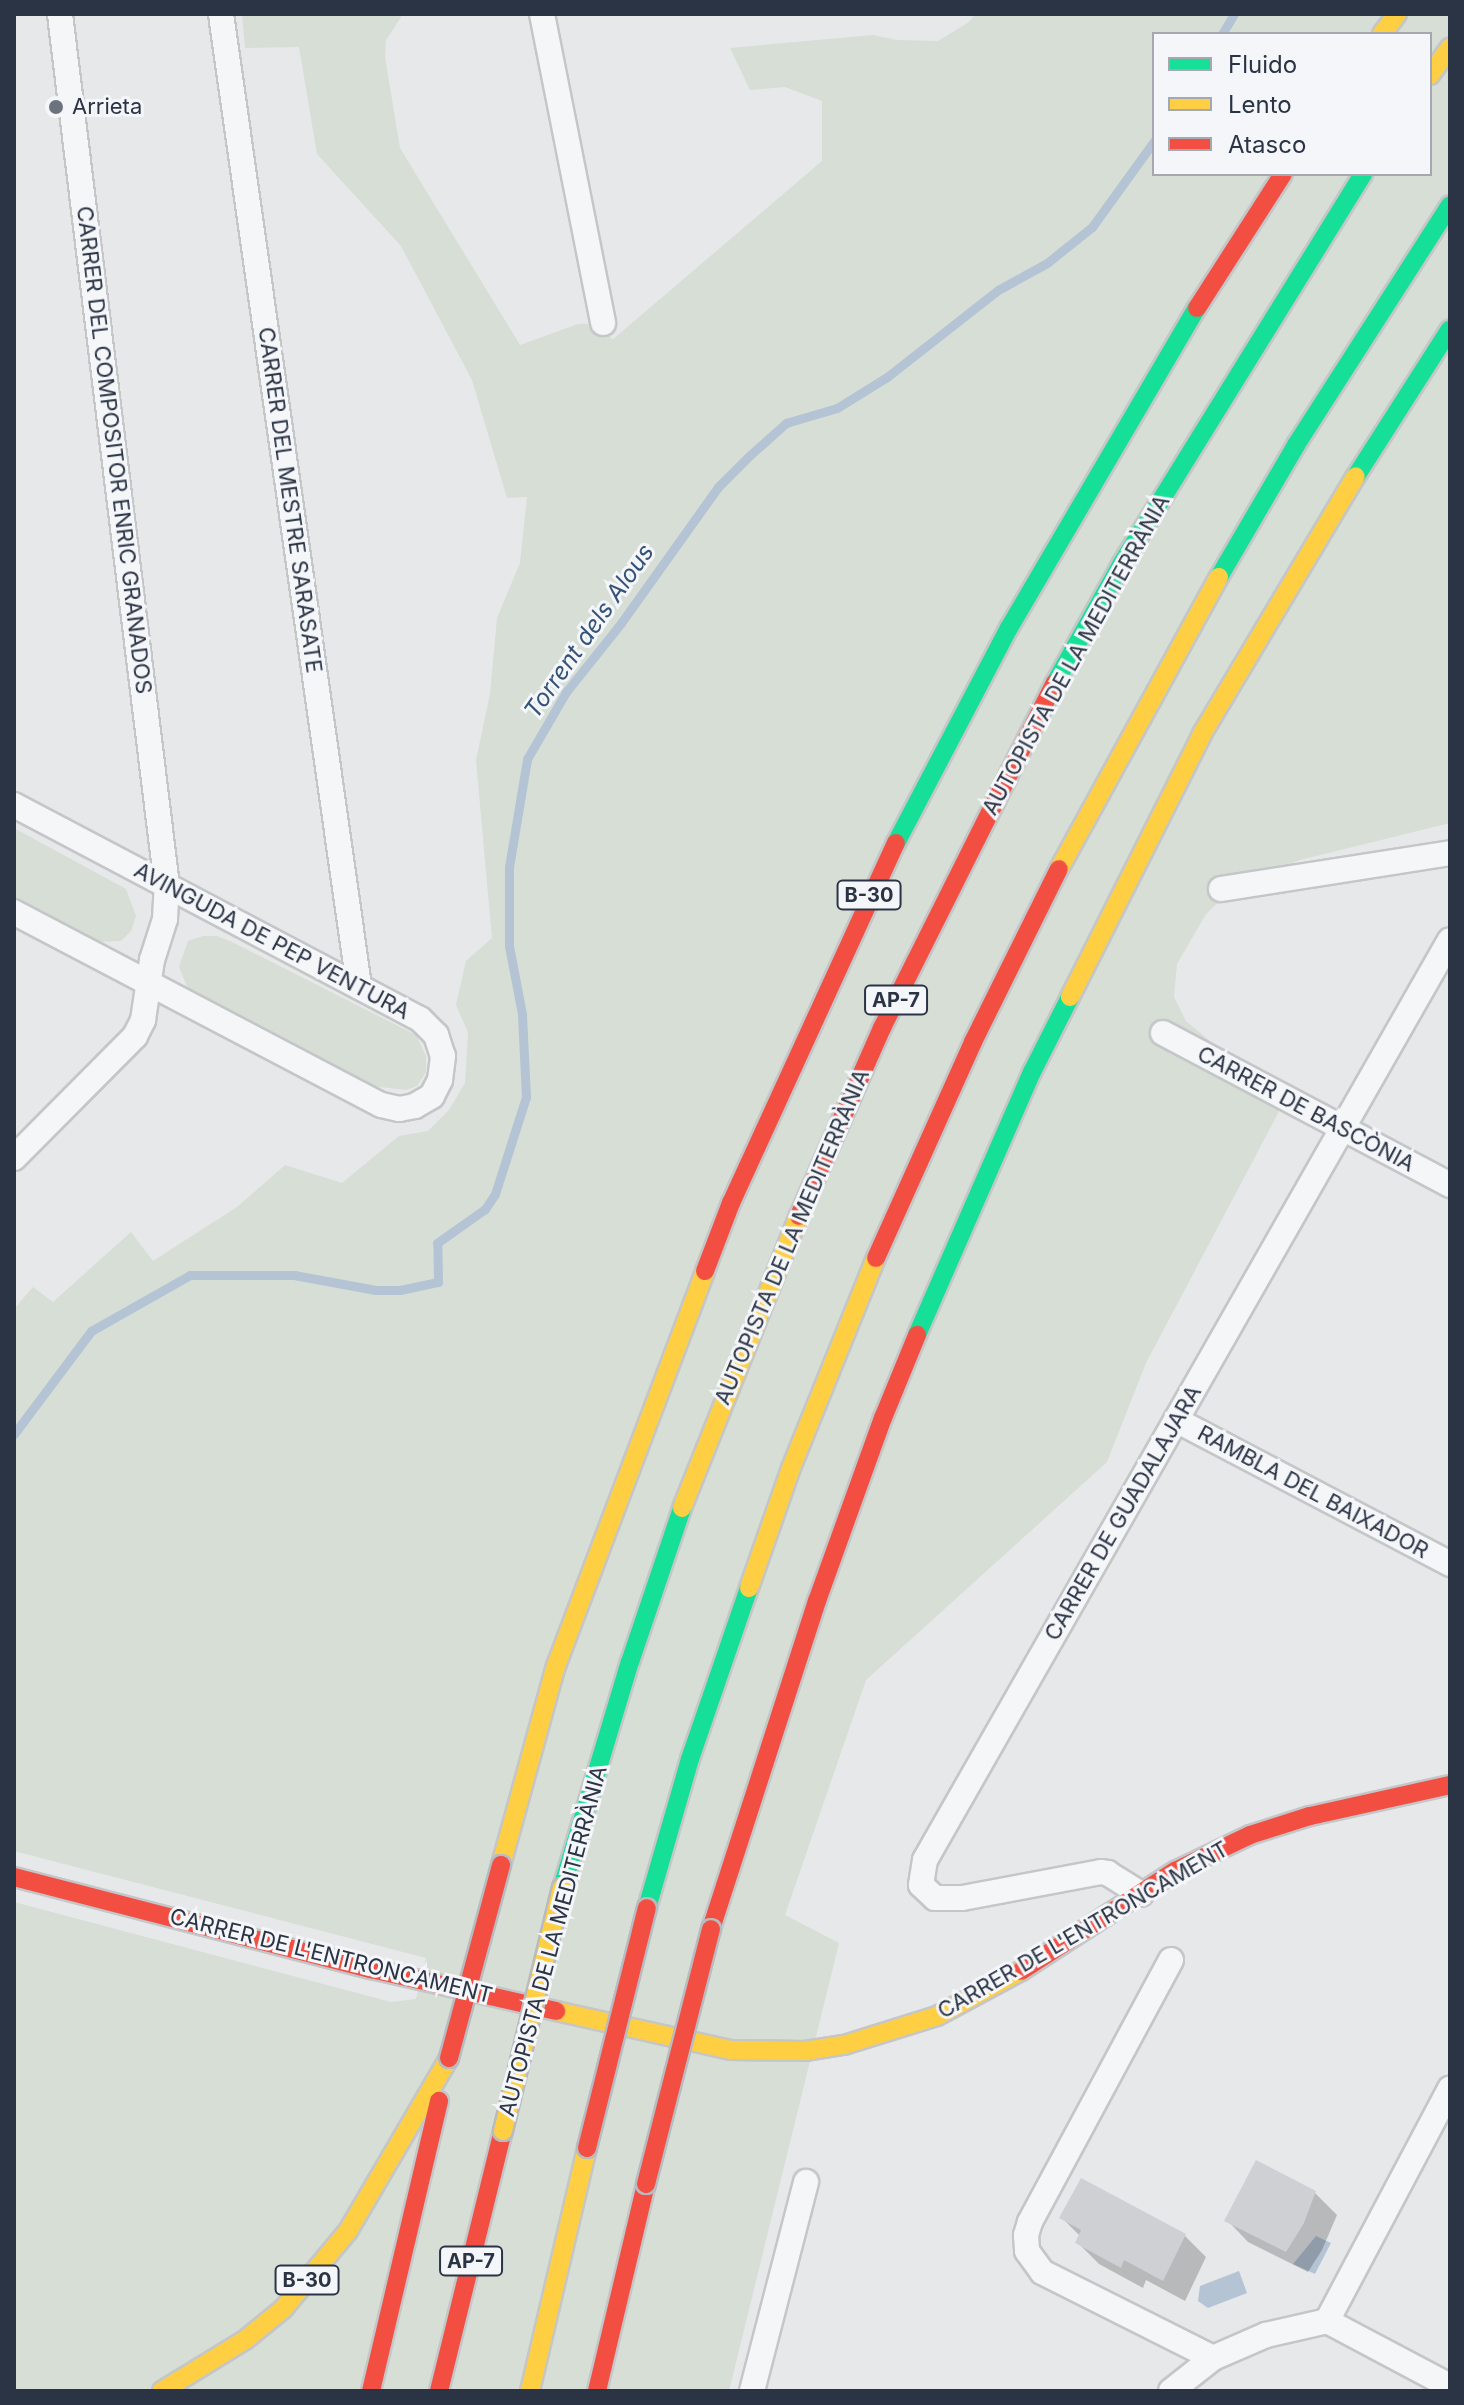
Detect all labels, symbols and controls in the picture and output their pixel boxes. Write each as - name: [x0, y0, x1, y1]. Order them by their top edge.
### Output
- legend: [1152, 32, 1432, 176]
- text: Fluido: [1228, 50, 1297, 79]
- text: Lento: [1228, 90, 1292, 119]
- place label: Arrieta: [72, 94, 142, 120]
- marker: Arrieta: [47, 98, 65, 116]
- text: Atasco: [1228, 130, 1306, 159]
- street label: CARRER DEL COMPOSITOR ENRIC GRANADOS: [71, 205, 157, 695]
- street label: CARRER DEL MESTRE SARASATE: [253, 325, 327, 675]
- street label: AUTOPISTA DE LA MEDITERRÀNIA: [977, 490, 1175, 820]
- water label: Torrent dels Alous: [518, 538, 660, 724]
- street label: AVINGUDA DE PEP VENTURA: [130, 857, 414, 1025]
- road number: B-30: [835, 879, 903, 911]
- road number: AP-7: [864, 984, 928, 1016]
- street label: CARRER DE BASCÒNIA: [1193, 1040, 1419, 1178]
- street label: AUTOPISTA DE LA MEDITERRÀNIA: [709, 1065, 875, 1409]
- street label: CARRER DE GUADALAJARA: [1039, 1381, 1207, 1645]
- street label: RAMBLA DEL BAIXADOR: [1193, 1420, 1433, 1564]
- street label: AUTOPISTA DE LA MEDITERRÀNIA: [493, 1763, 613, 2119]
- street label: CARRER DE L'ENTRONCAMENT: [933, 1836, 1233, 2024]
- street label: CARRER DE L'ENTRONCAMENT: [167, 1903, 495, 2009]
- road number: AP-7: [439, 2245, 503, 2277]
- road number: B-30: [273, 2264, 341, 2296]

